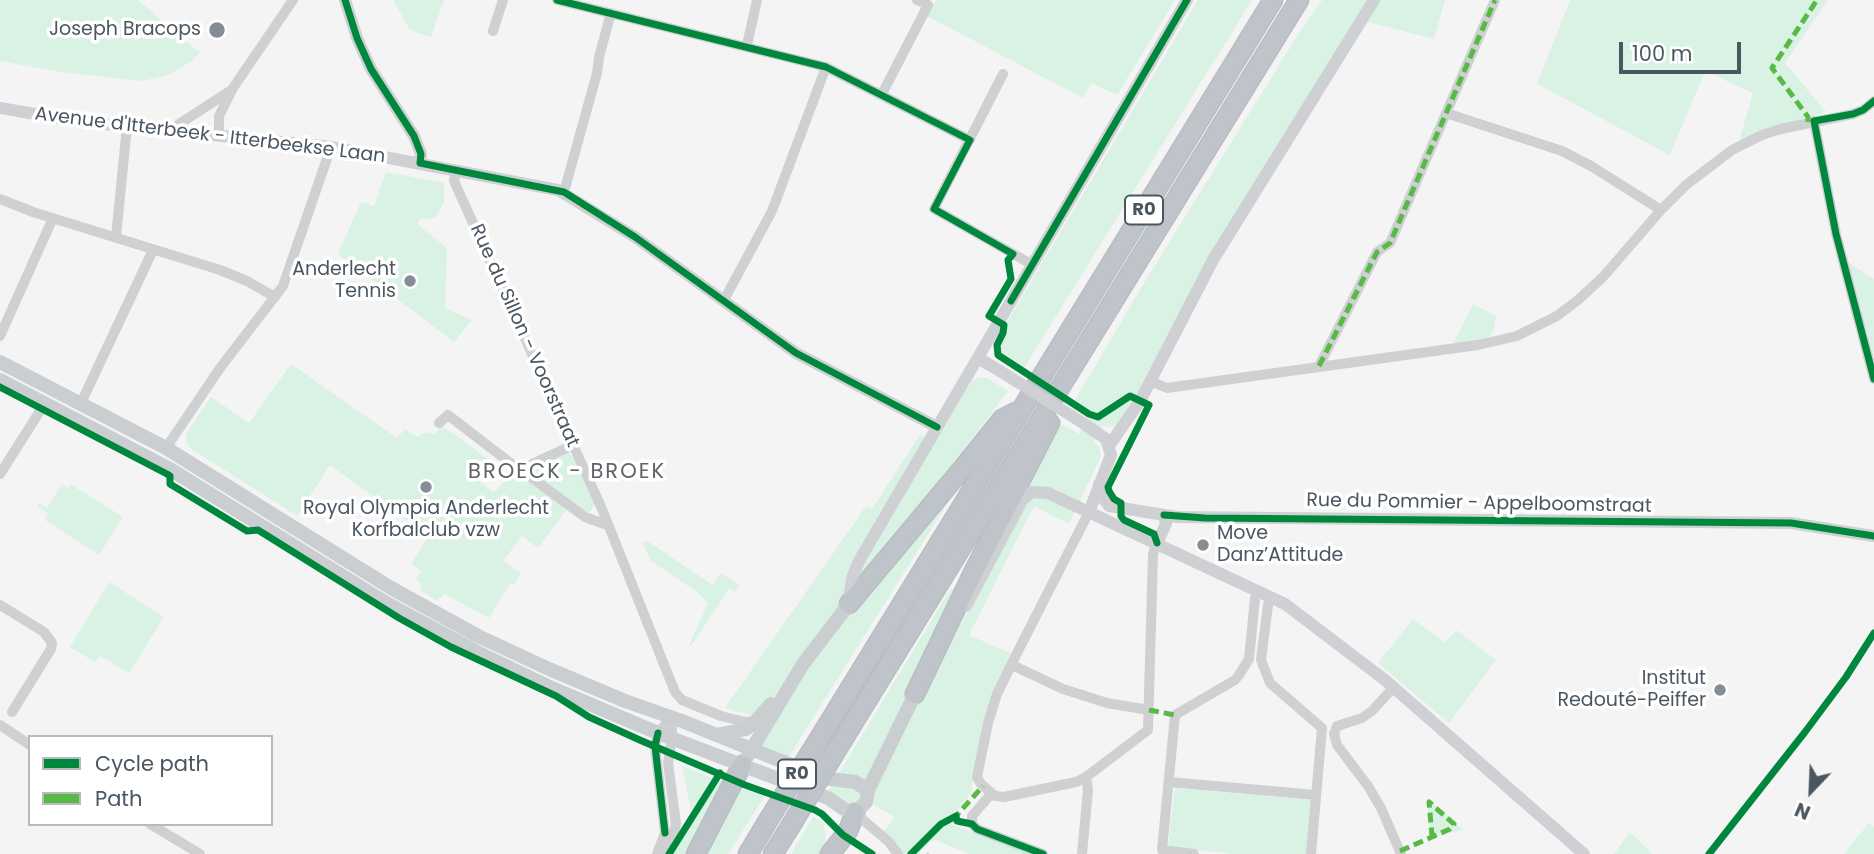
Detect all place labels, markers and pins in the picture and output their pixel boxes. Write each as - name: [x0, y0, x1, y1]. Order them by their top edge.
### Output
- place label: Joseph Bracops: [49, 19, 201, 41]
- marker: Joseph Bracops: [207, 20, 227, 40]
- place label: Anderlecht Tennis: [292, 259, 396, 303]
- marker: Anderlecht Tennis: [402, 273, 418, 289]
- marker: Royal Olympia Anderlecht Korfbalclub vzw: [418, 479, 434, 495]
- place label: Royal Olympia Anderlecht Korfbalclub vzw: [303, 498, 549, 542]
- place label: Move Danz’Attitude: [1217, 523, 1343, 567]
- marker: Move Danz’Attitude: [1195, 537, 1211, 553]
- place label: Institut Redouté-Peiffer: [1558, 668, 1706, 712]
- marker: Institut Redouté-Peiffer: [1712, 682, 1728, 698]

